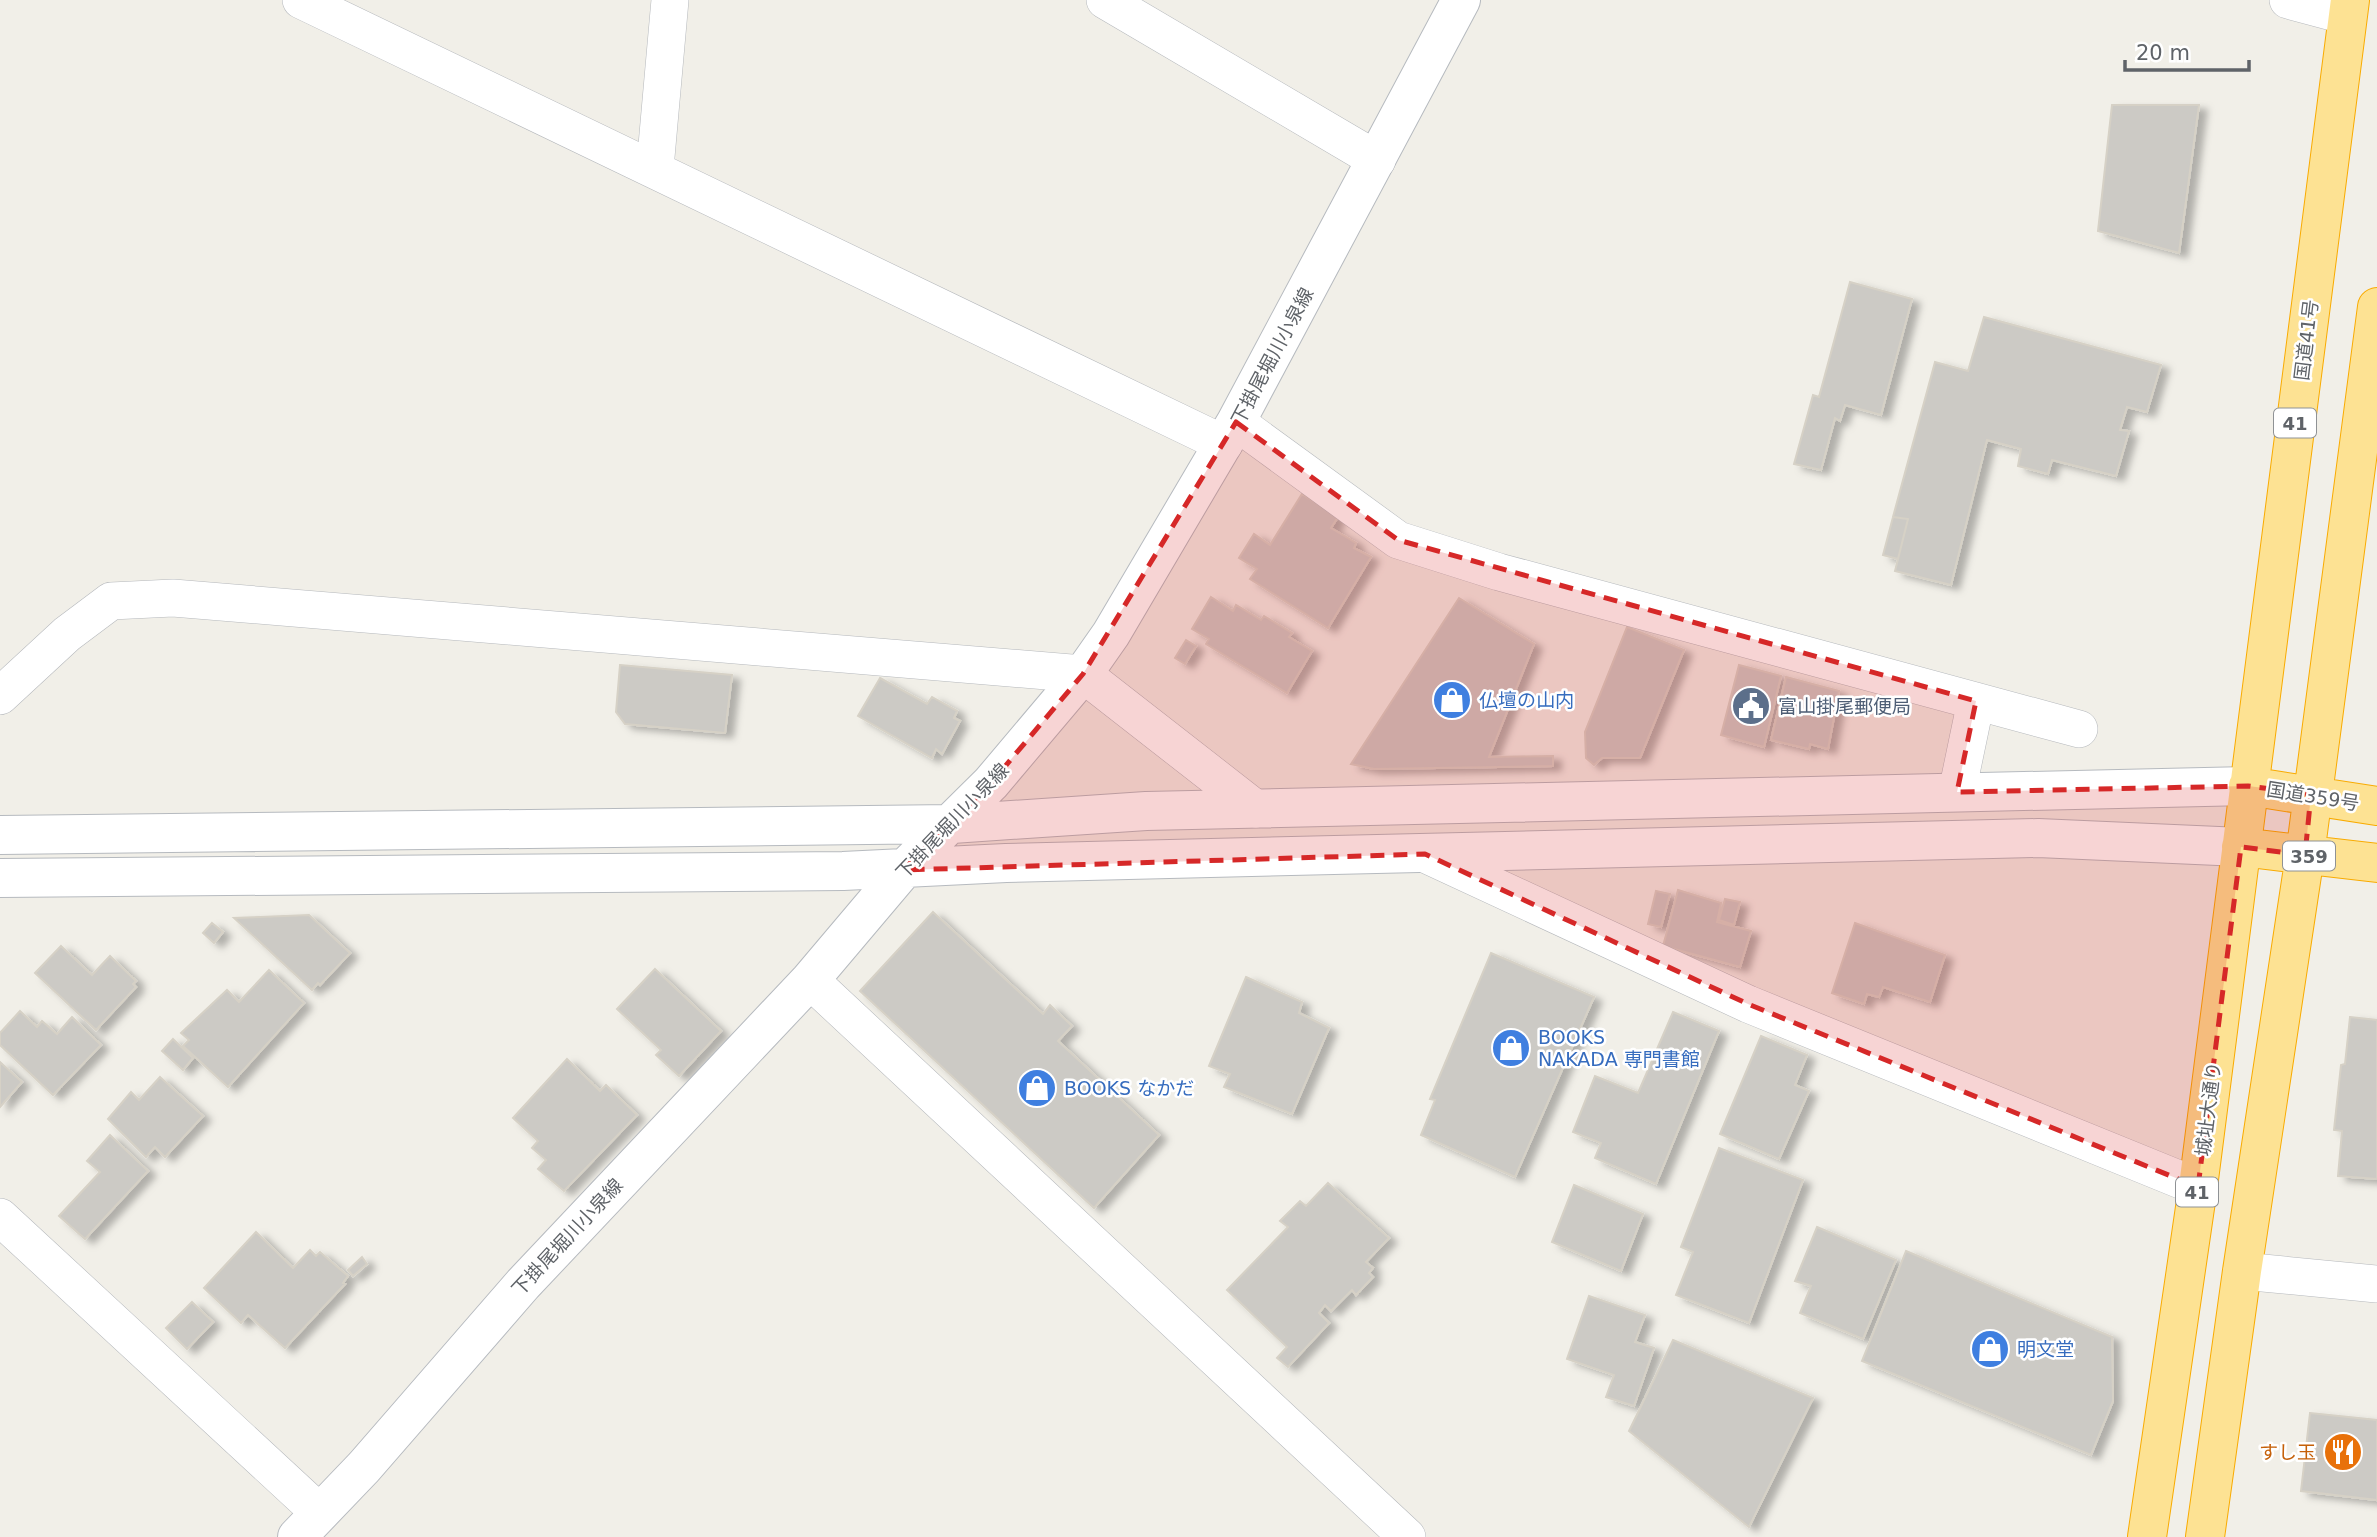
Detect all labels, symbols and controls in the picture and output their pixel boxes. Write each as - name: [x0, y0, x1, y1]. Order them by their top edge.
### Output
- scale bar: [2125, 28, 2249, 72]
- text: 20 m: [2136, 41, 2190, 65]
- street label: 下掛尾堀川小泉線: [1227, 284, 1317, 428]
- street label: 国道41号: [2290, 298, 2322, 382]
- road number: 41: [2274, 408, 2316, 438]
- shop icon: 仏壇の山内: [1431, 679, 1473, 721]
- public building icon: 富山掛尾郵便局: [1730, 685, 1772, 727]
- place label: 仏壇の山内: [1479, 689, 1574, 711]
- place label: 富山掛尾郵便局: [1778, 695, 1911, 717]
- street label: 下掛尾堀川小泉線: [891, 759, 1013, 883]
- street label: 国道359号: [2265, 778, 2361, 814]
- road number: 359: [2283, 842, 2335, 870]
- place label: BOOKS NAKADA 専門書館: [1538, 1026, 1700, 1070]
- shop icon: BOOKS NAKADA 専門書館: [1490, 1027, 1532, 1069]
- street label: 城址大通り: [2191, 1061, 2225, 1157]
- shop icon: BOOKS なかだ: [1016, 1067, 1058, 1109]
- place label: BOOKS なかだ: [1064, 1077, 1194, 1099]
- street label: 下掛尾堀川小泉線: [507, 1174, 627, 1300]
- road number: 41: [2176, 1177, 2218, 1206]
- shop icon: 明文堂: [1969, 1328, 2011, 1370]
- place label: 明文堂: [2017, 1338, 2074, 1360]
- restaurant icon: すし玉: [2322, 1431, 2364, 1473]
- place label: すし玉: [2259, 1441, 2316, 1463]

